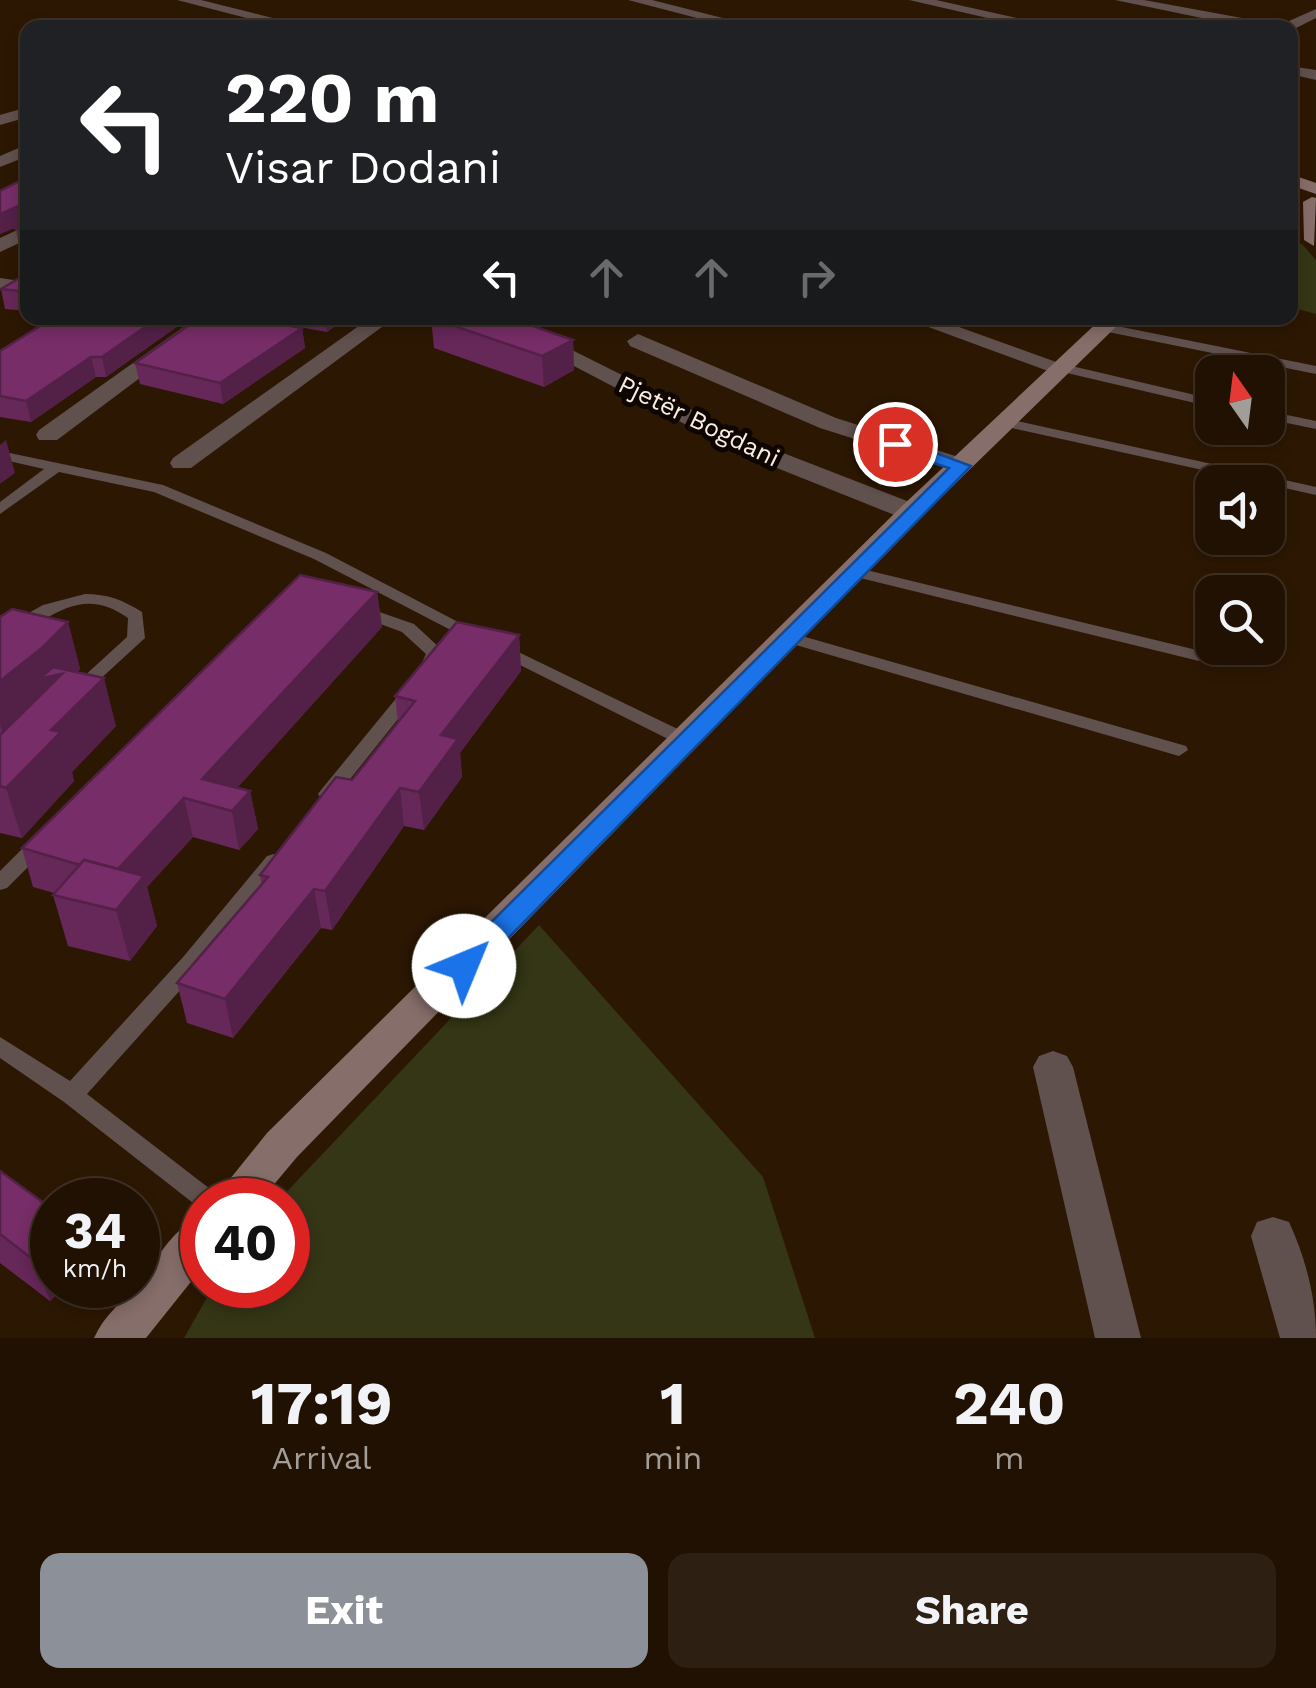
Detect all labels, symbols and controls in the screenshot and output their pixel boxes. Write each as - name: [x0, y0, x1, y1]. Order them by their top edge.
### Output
- text: 220 m: [225, 57, 439, 139]
- icon: left: [60, 60, 190, 190]
- text: Visar Dodani: [225, 141, 501, 194]
- icon: left: [474, 250, 529, 305]
- icon: ahead: [579, 250, 634, 305]
- icon: ahead: [684, 250, 739, 305]
- icon: right: [789, 250, 844, 305]
- north arrow: [1195, 355, 1285, 445]
- map controls: [1195, 355, 1285, 665]
- street label: Pjetër Bogdani: [614, 369, 784, 473]
- pin: [853, 402, 938, 487]
- icon: arrive: [868, 417, 923, 472]
- button: sound: [1195, 465, 1285, 555]
- button: search: [1195, 575, 1285, 665]
- position arrow: [412, 914, 516, 1018]
- speed limit sign: 40: [180, 1178, 310, 1308]
- text: 34: [64, 1201, 126, 1260]
- text: km/h: [63, 1254, 127, 1283]
- text: 17:19: [251, 1368, 393, 1439]
- text: 1: [660, 1368, 686, 1439]
- text: 240: [953, 1368, 1065, 1439]
- text: Arrival: [272, 1439, 372, 1477]
- text: min: [643, 1439, 702, 1477]
- text: m: [994, 1439, 1024, 1477]
- button: Exit: [40, 1553, 648, 1668]
- button: Share: [668, 1553, 1276, 1668]

